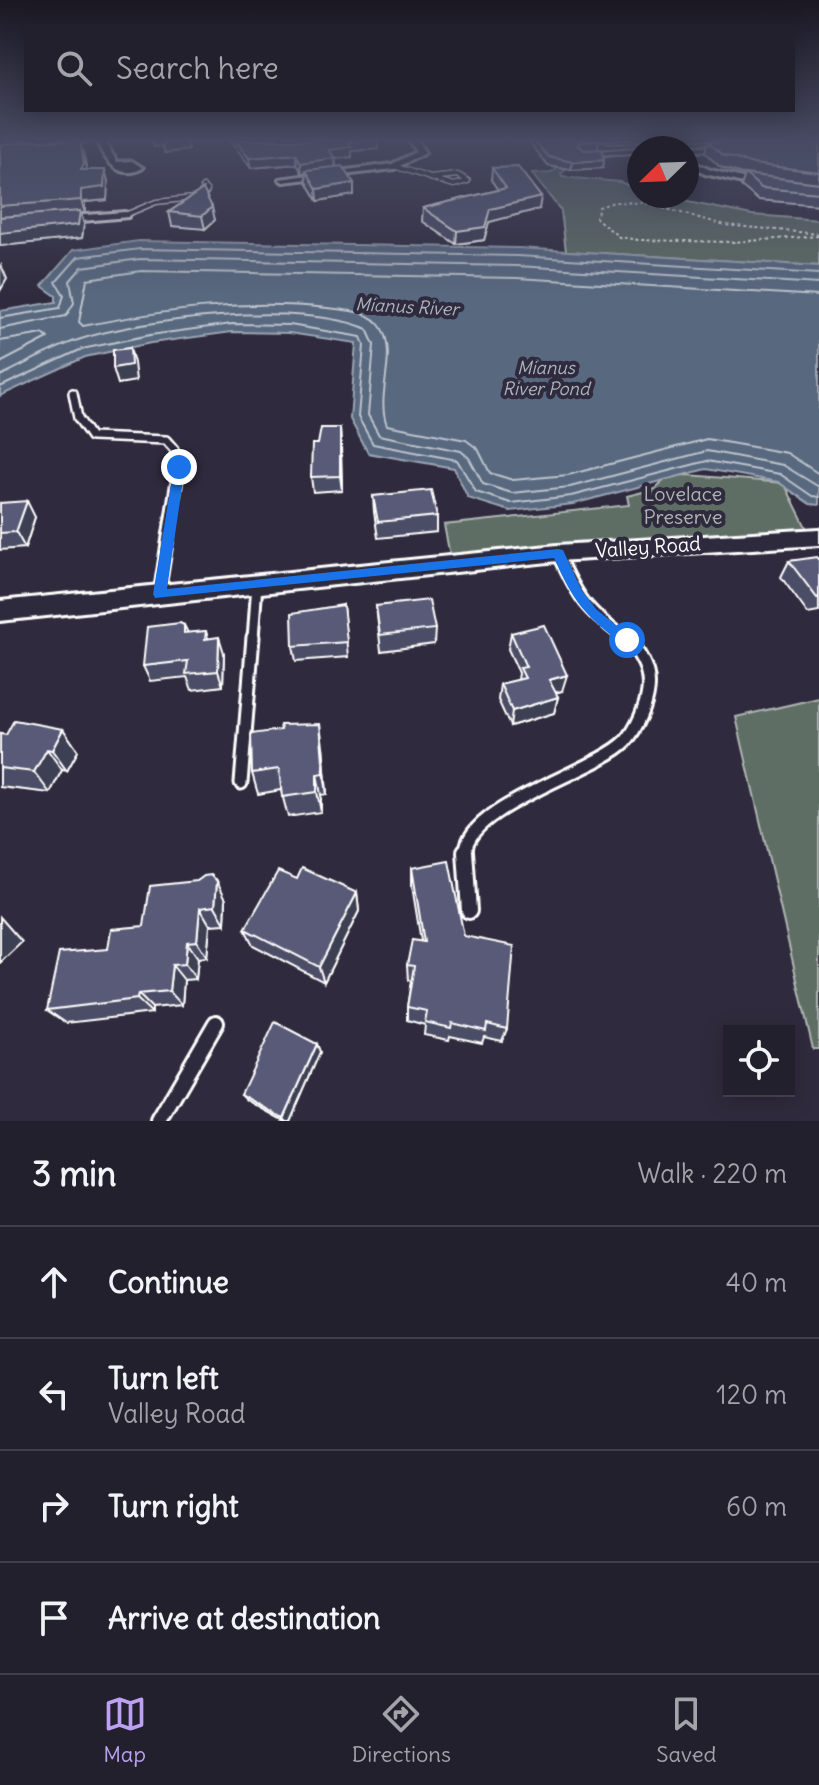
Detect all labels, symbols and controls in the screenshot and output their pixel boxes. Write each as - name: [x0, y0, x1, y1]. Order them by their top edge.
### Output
- search box: [24, 24, 795, 112]
- icon: search: [52, 46, 96, 90]
- text: Search here: [116, 49, 279, 87]
- north arrow: [627, 136, 699, 208]
- water label: Mianus River: [355, 292, 462, 321]
- water label: Mianus River Pond: [502, 356, 592, 400]
- route end: [161, 449, 197, 485]
- park label: Lovelace Preserve: [644, 481, 722, 529]
- street label: Valley Road: [594, 530, 702, 563]
- route start: [609, 622, 645, 658]
- map controls: [723, 1025, 795, 1097]
- button: locate: [723, 1025, 795, 1097]
- text: 3 min: [32, 1152, 117, 1195]
- text: Walk · 220 m: [638, 1157, 787, 1190]
- icon: ahead: [32, 1260, 76, 1304]
- text: Continue: [108, 1263, 229, 1301]
- text: 40 m: [726, 1266, 787, 1299]
- text: Turn left: [108, 1359, 219, 1397]
- icon: left: [32, 1372, 76, 1416]
- text: 120 m: [716, 1378, 787, 1411]
- text: Valley Road: [108, 1397, 246, 1430]
- icon: right: [32, 1484, 76, 1528]
- text: Turn right: [108, 1487, 239, 1525]
- text: 60 m: [726, 1490, 787, 1523]
- icon: arrive: [32, 1596, 76, 1640]
- text: Arrive at destination: [108, 1599, 380, 1637]
- tab: Map: [103, 1692, 147, 1768]
- tab: Directions: [352, 1692, 451, 1768]
- tab: Saved: [656, 1692, 716, 1768]

